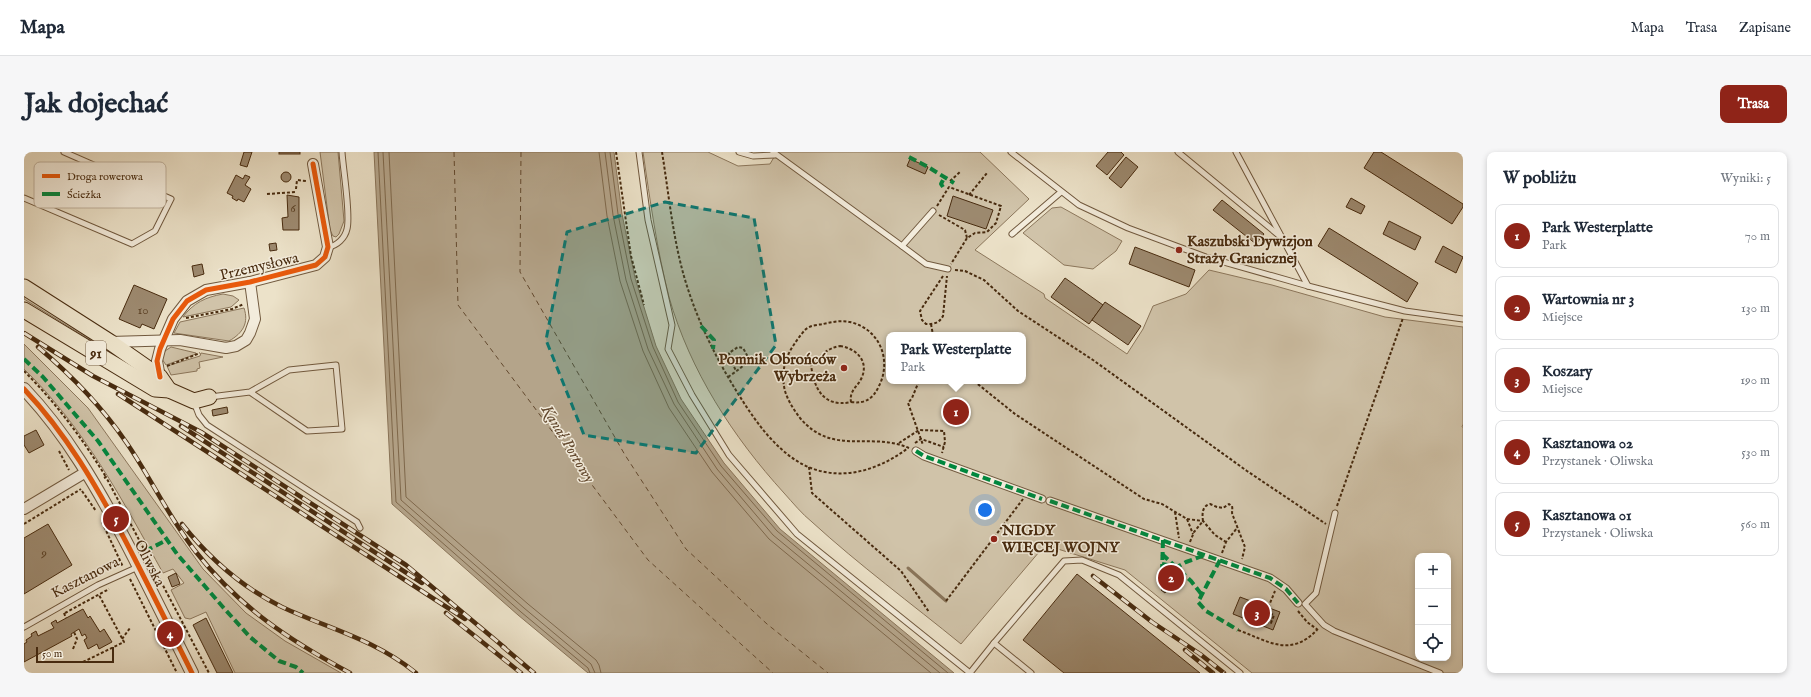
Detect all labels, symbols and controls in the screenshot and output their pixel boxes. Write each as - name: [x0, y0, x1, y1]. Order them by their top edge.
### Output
- text: Mapa: [20, 16, 65, 40]
- text: Mapa: [1631, 19, 1664, 37]
- text: Trasa: [1686, 19, 1717, 37]
- text: Zapisane: [1739, 19, 1791, 37]
- button: Trasa: [1720, 85, 1787, 123]
- text: Jak dojechać: [24, 87, 168, 122]
- legend: [34, 162, 166, 208]
- text: W pobliżu: [1503, 168, 1576, 189]
- text: Droga rowerowa: [67, 170, 143, 184]
- text: Wyniki: 5: [1721, 170, 1771, 187]
- text: Ścieżka: [67, 188, 101, 202]
- house number: 6: [290, 200, 296, 217]
- text: Park Westerplatte: [1542, 218, 1653, 237]
- text: 1: [1515, 228, 1519, 245]
- text: 70 m: [1745, 228, 1770, 245]
- place label: Kaszubski Dywizjon Straży Granicznej: [1187, 232, 1313, 268]
- text: Park: [1542, 237, 1567, 254]
- marker: Kaszubski Dywizjon Straży Granicznej: [1174, 245, 1184, 255]
- street label: Przemysłowa: [218, 248, 301, 285]
- text: Wartownia nr 3: [1542, 290, 1634, 309]
- text: 2: [1514, 300, 1520, 317]
- text: 130 m: [1741, 300, 1770, 317]
- house number: 10: [137, 302, 149, 319]
- text: Miejsce: [1542, 309, 1583, 326]
- popup: [886, 332, 1026, 384]
- text: Park Westerplatte: [901, 340, 1011, 359]
- road number: 91: [86, 341, 106, 365]
- place label: Pomnik Obrońców Wybrzeża: [718, 350, 837, 386]
- text: Park: [901, 359, 925, 376]
- text: Koszary: [1542, 362, 1592, 381]
- marker: Pomnik Obrońców Wybrzeża: [839, 363, 849, 373]
- text: 3: [1515, 372, 1519, 389]
- text: 190 m: [1740, 372, 1770, 389]
- text: Miejsce: [1542, 381, 1583, 398]
- pin: 1: [943, 397, 969, 427]
- water label: Kanał Portowy: [536, 401, 599, 487]
- text: Kasztanowa 02: [1542, 434, 1633, 453]
- text: 4: [1514, 444, 1520, 461]
- text: 530 m: [1741, 444, 1770, 461]
- text: Przystanek · Oliwska: [1542, 453, 1653, 470]
- your location: [975, 500, 995, 520]
- pin: 5: [103, 504, 129, 534]
- text: Kasztanowa 01: [1542, 506, 1632, 525]
- text: 5: [1515, 516, 1519, 533]
- text: 560 m: [1741, 516, 1770, 533]
- place label: NIGDY WIĘCEJ WOJNY: [1001, 521, 1121, 557]
- text: Przystanek · Oliwska: [1542, 525, 1653, 542]
- marker: NIGDY WIĘCEJ WOJNY: [989, 534, 999, 544]
- street label: Oliwska: [130, 537, 170, 590]
- house number: 9: [40, 545, 47, 562]
- street label: Kasztanowa: [48, 552, 123, 603]
- map controls: [1415, 553, 1451, 661]
- button: +: [1415, 553, 1451, 589]
- pin: 2: [1158, 563, 1184, 593]
- button: −: [1415, 589, 1451, 625]
- pin: 3: [1244, 598, 1270, 628]
- pin: 4: [157, 619, 183, 649]
- button: locate: [1415, 625, 1451, 661]
- scale bar: [36, 645, 114, 664]
- text: 50 m: [42, 647, 62, 661]

